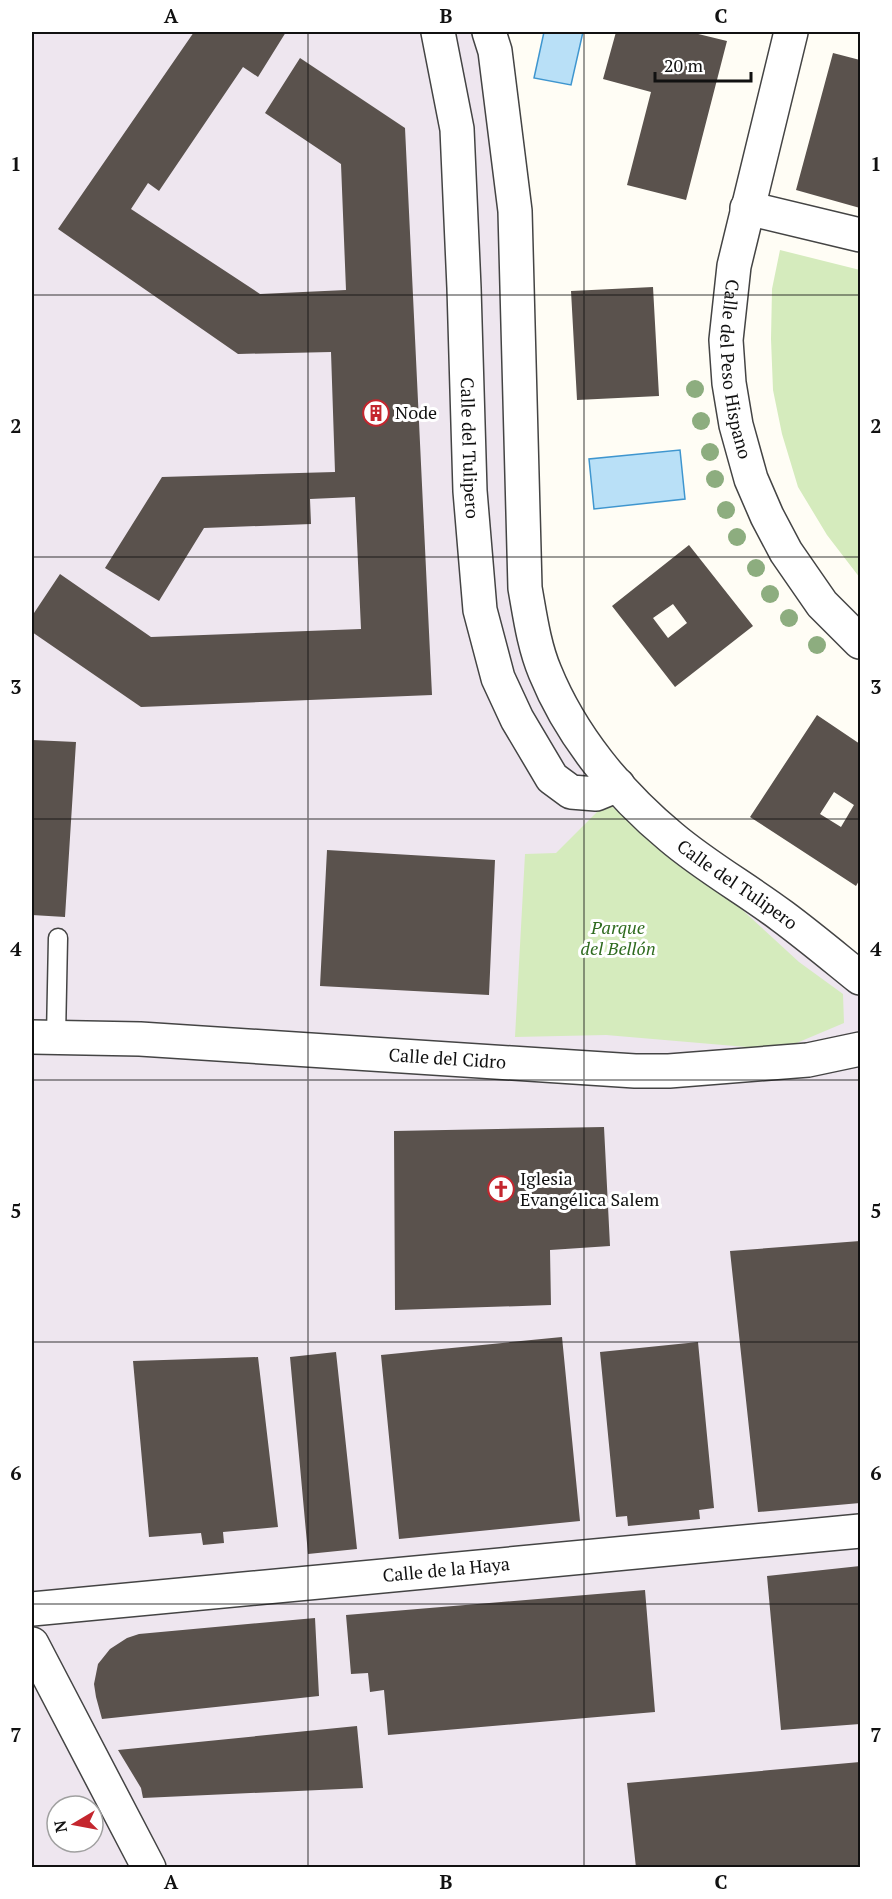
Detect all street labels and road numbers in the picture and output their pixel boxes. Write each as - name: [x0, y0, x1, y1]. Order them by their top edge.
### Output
- street label: Calle del Peso Hispano: [715, 278, 758, 462]
- street label: Calle del Tulipero: [456, 377, 485, 520]
- street label: Calle del Tulipero: [672, 834, 803, 935]
- street label: Calle del Cidro: [388, 1042, 507, 1074]
- street label: Calle de la Haya: [381, 1551, 511, 1587]

